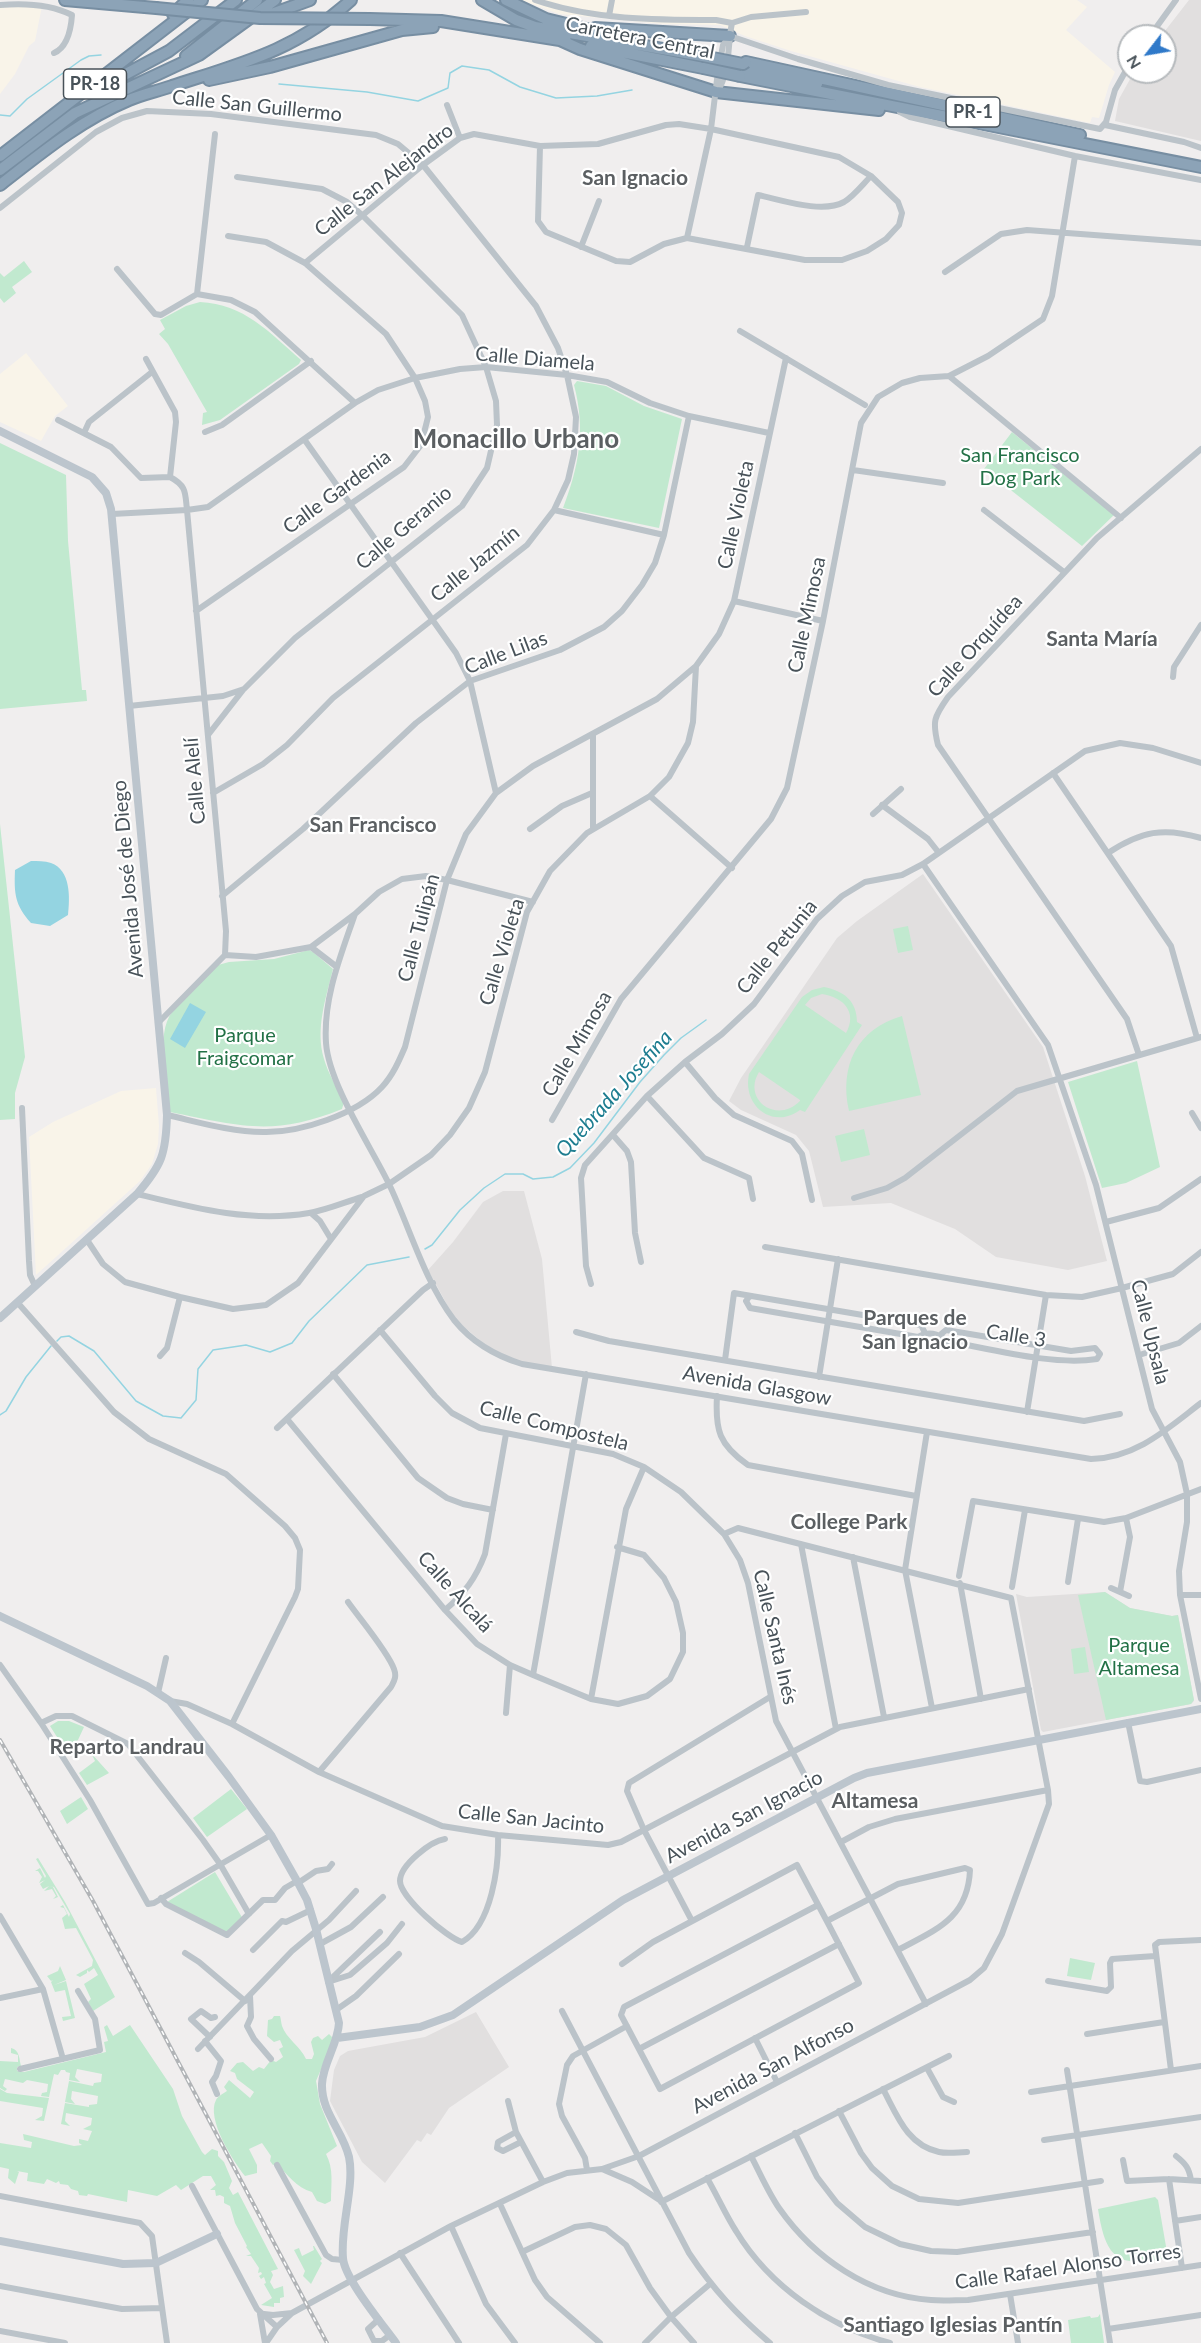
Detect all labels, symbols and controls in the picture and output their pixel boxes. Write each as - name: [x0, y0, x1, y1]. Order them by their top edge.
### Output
- street label: Carretera Central: [563, 12, 717, 64]
- north arrow: [1117, 24, 1177, 84]
- text: N: [1122, 52, 1144, 73]
- road number: PR-18: [64, 69, 127, 99]
- street label: Calle San Guillermo: [171, 85, 343, 127]
- road number: PR-1: [946, 97, 1000, 127]
- street label: Calle San Alejandro: [310, 118, 458, 242]
- district label: San Ignacio: [582, 165, 688, 191]
- street label: Calle Diamela: [474, 342, 596, 376]
- district label: Monacillo Urbano: [413, 424, 619, 456]
- park label: San Francisco Dog Park: [960, 444, 1080, 491]
- street label: Calle Gardenia: [278, 445, 396, 539]
- street label: Calle Violeta: [713, 459, 759, 571]
- street label: Calle Geranio: [351, 481, 457, 575]
- street label: Calle Jazmín: [426, 521, 524, 607]
- street label: Calle Mimosa: [783, 555, 831, 675]
- street label: Calle Orquídea: [923, 590, 1027, 702]
- street label: Calle Lilas: [461, 626, 551, 680]
- district label: Santa María: [1046, 626, 1158, 652]
- street label: Calle Alelí: [179, 737, 211, 825]
- street label: Avenida José de Diego: [107, 779, 149, 979]
- district label: San Francisco: [310, 812, 436, 838]
- street label: Calle Tulipán: [393, 871, 445, 985]
- street label: Calle Petunia: [732, 895, 822, 999]
- street label: Calle Violeta: [474, 896, 530, 1008]
- street label: Calle Mimosa: [537, 987, 617, 1101]
- park label: Parque Fraigcomar: [197, 1024, 293, 1071]
- water label: Quebrada Josefina: [550, 1025, 678, 1163]
- street label: Calle Upsala: [1125, 1277, 1175, 1387]
- district label: Parques de San Ignacio: [862, 1305, 968, 1355]
- street label: Calle 3: [984, 1319, 1048, 1353]
- street label: Avenida Glasgow: [681, 1361, 833, 1411]
- street label: Calle Compostela: [477, 1396, 631, 1456]
- district label: College Park: [791, 1509, 907, 1535]
- street label: Calle Alcalá: [412, 1547, 498, 1637]
- street label: Calle Santa Inés: [748, 1567, 802, 1707]
- park label: Parque Altamesa: [1099, 1634, 1179, 1681]
- district label: Reparto Landrau: [50, 1734, 204, 1760]
- street label: Avenida San Ignacio: [661, 1765, 827, 1869]
- district label: Altamesa: [832, 1788, 918, 1814]
- street label: Calle San Jacinto: [457, 1799, 605, 1839]
- street label: Avenida San Alfonso: [688, 2013, 858, 2119]
- street label: Calle Rafael Alonso Torres: [954, 2239, 1182, 2295]
- district label: Santiago Iglesias Pantín: [843, 2312, 1063, 2338]

